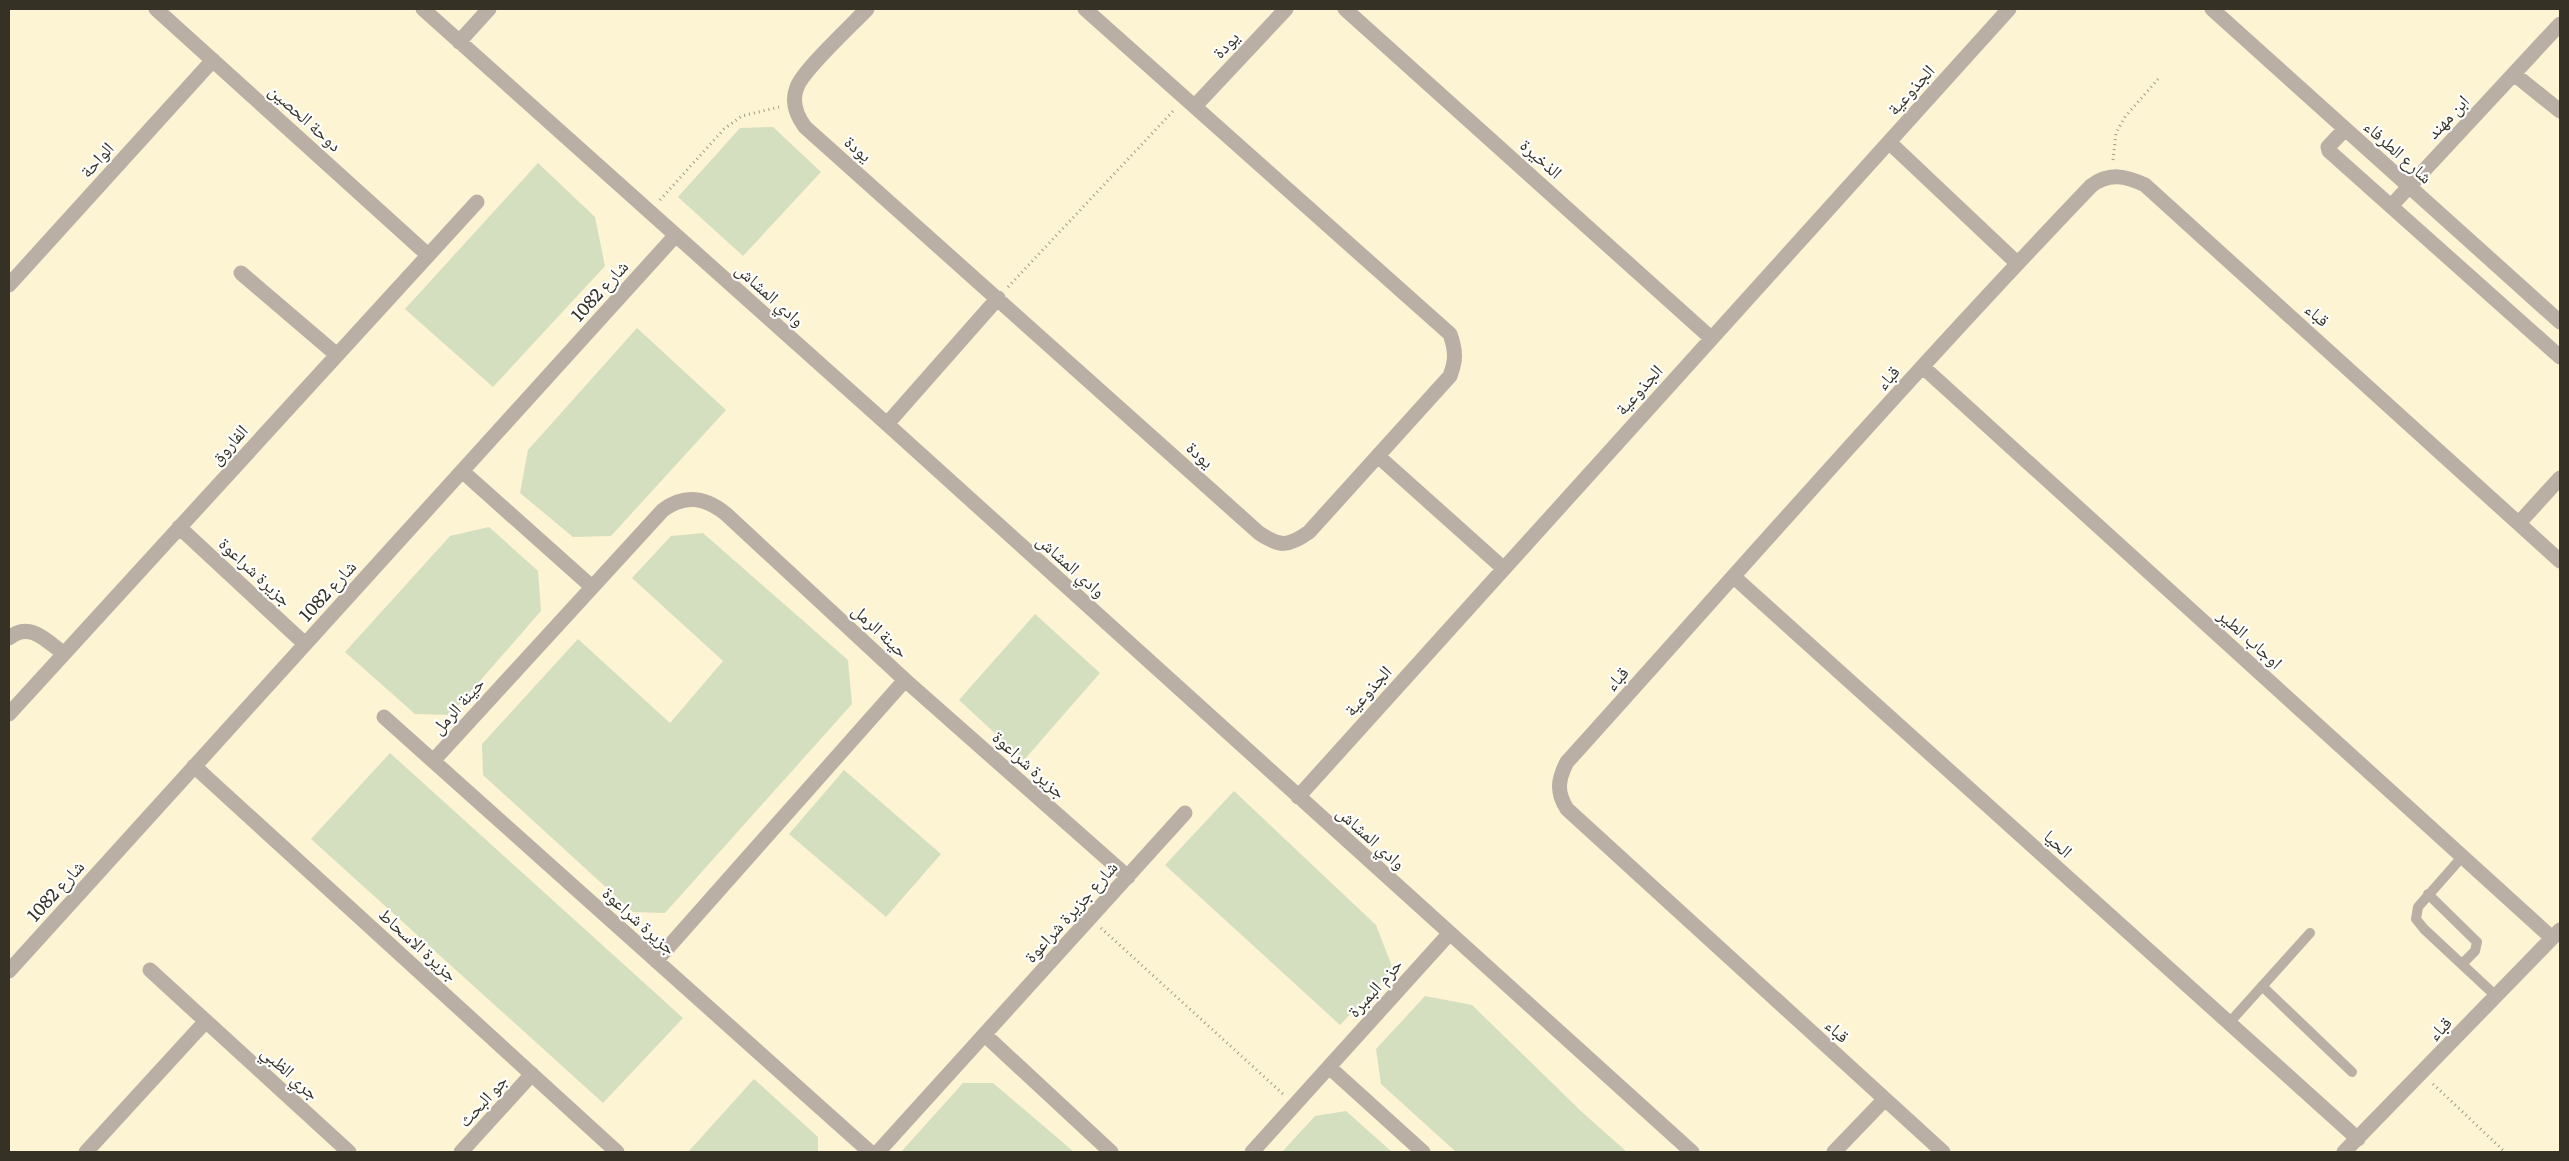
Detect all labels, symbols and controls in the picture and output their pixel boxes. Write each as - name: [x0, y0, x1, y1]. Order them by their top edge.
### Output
- street label: يودة: [1205, 24, 1245, 64]
- street label: الجذوعية: [1880, 57, 1940, 121]
- street label: دوحة الحصين: [263, 77, 349, 157]
- street label: ابن مهند: [2419, 88, 2475, 144]
- street label: شارع الطرفاء: [2359, 113, 2439, 189]
- street label: يودة: [839, 128, 879, 168]
- street label: الذخيرة: [1515, 131, 1569, 184]
- street label: الواحة: [72, 135, 119, 183]
- street label: شارع 1082: [564, 253, 634, 327]
- street label: وادي المشاش: [729, 255, 812, 334]
- street label: قباء: [2300, 295, 2336, 332]
- street label: الجذوعية: [1608, 357, 1668, 421]
- street label: قباء: [1868, 359, 1905, 395]
- street label: الفاروق: [202, 418, 254, 470]
- street label: يودة: [1181, 434, 1221, 474]
- street label: وادي المشاش: [1030, 526, 1113, 605]
- street label: جزيرة شراعوة: [213, 530, 299, 612]
- street label: شارع 1082: [292, 553, 362, 627]
- street label: حينة الرمل: [847, 596, 916, 663]
- street label: اوجاب الطير: [2212, 601, 2290, 674]
- street label: الجذوعية: [1337, 658, 1397, 722]
- street label: قباء: [1597, 660, 1634, 696]
- street label: حينة الرمل: [424, 670, 490, 740]
- street label: جزيرة شراعوة: [987, 723, 1073, 804]
- street label: وادي المشاش: [1330, 798, 1413, 877]
- street label: الحيا: [2038, 822, 2080, 863]
- street label: شارع 1082: [20, 853, 90, 927]
- street label: شارع جزيرة شراعوة: [1017, 854, 1123, 968]
- street label: جزيرة شراعوة: [597, 879, 683, 960]
- street label: جزيرة الاسحاط: [373, 901, 465, 987]
- street label: حزم البمبرة: [1340, 951, 1408, 1023]
- street label: قباء: [2420, 1009, 2457, 1046]
- street label: قباء: [1820, 1011, 1856, 1048]
- street label: جري الظبي: [254, 1038, 326, 1107]
- street label: جو البحث: [451, 1067, 513, 1133]

